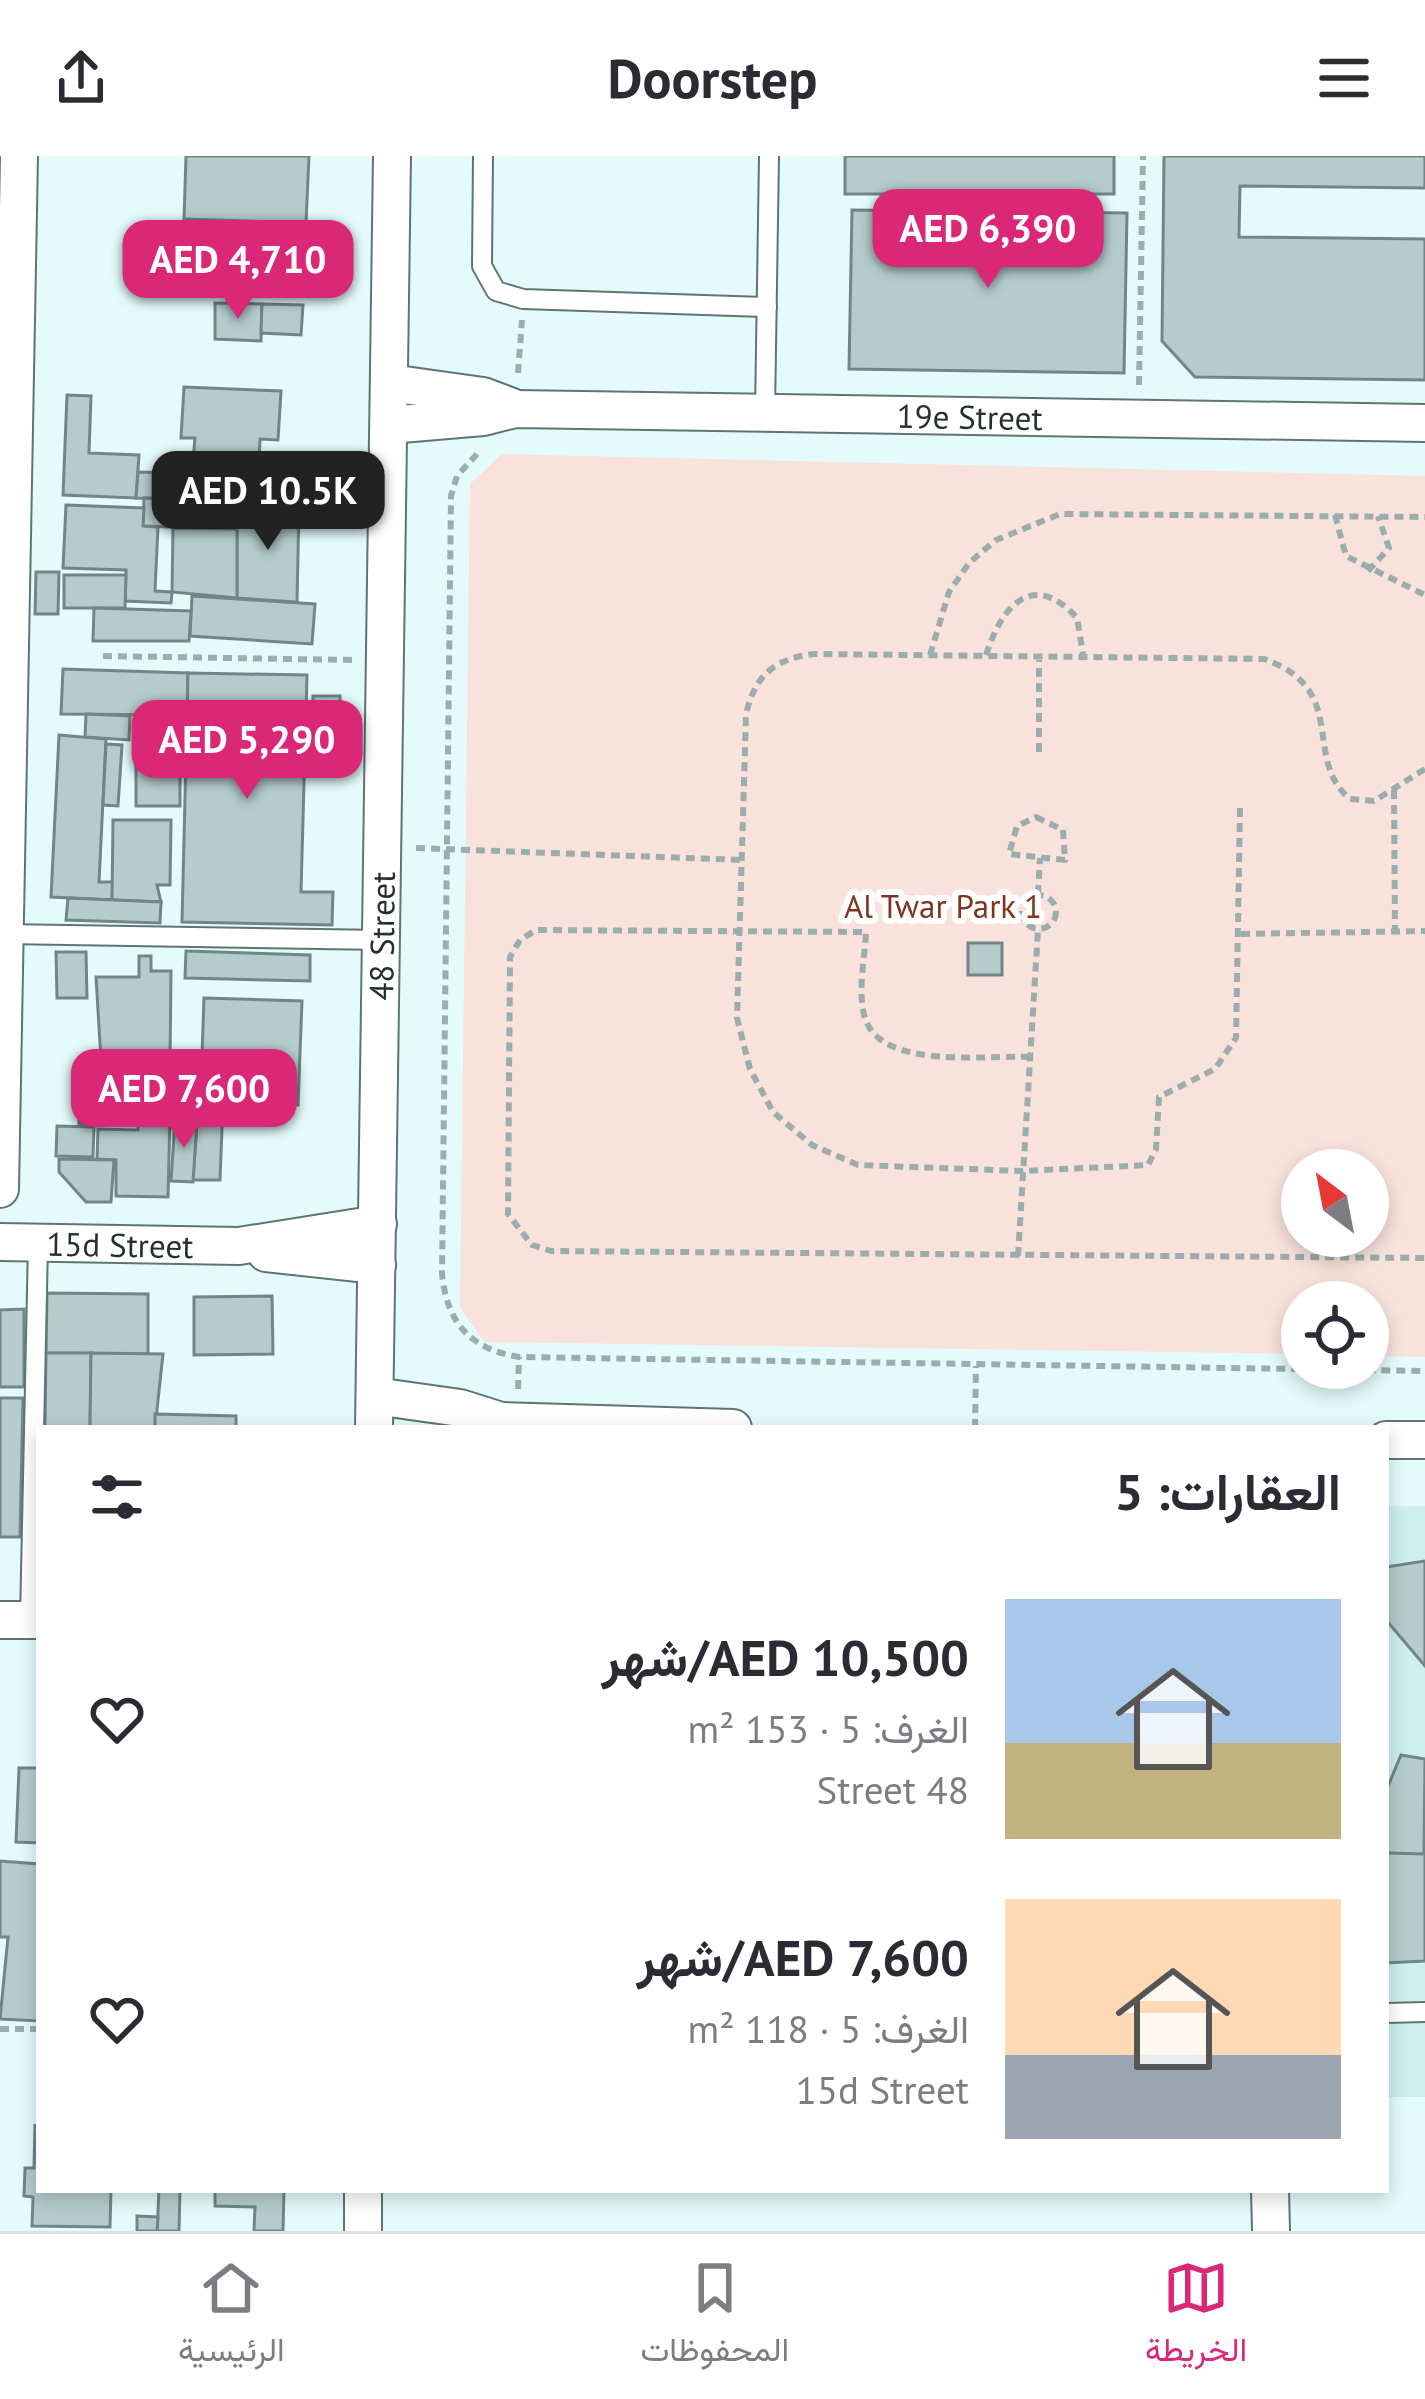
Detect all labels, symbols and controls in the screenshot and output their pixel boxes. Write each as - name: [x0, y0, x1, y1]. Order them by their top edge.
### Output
- text: Doorstep: [608, 43, 817, 113]
- icon: share: [48, 45, 114, 111]
- icon: menu: [1311, 45, 1377, 111]
- pin: AED 6,390: [851, 189, 1125, 291]
- text: AED 6,390: [900, 202, 1076, 253]
- pin: AED 4,710: [101, 220, 375, 322]
- text: AED 4,710: [150, 233, 326, 284]
- street label: 19e Street: [896, 393, 1043, 439]
- pin: AED 10.5K: [131, 451, 405, 553]
- text: AED 10.5K: [179, 464, 357, 515]
- pin: AED 5,290: [110, 700, 384, 802]
- text: AED 5,290: [159, 713, 335, 764]
- street label: 48 Street: [359, 871, 403, 1001]
- park label: Al Twar Park 1: [844, 884, 1042, 927]
- pin: AED 7,600: [47, 1049, 321, 1151]
- text: AED 7,600: [98, 1062, 270, 1113]
- north arrow: [1281, 1149, 1389, 1257]
- map controls: [1281, 1149, 1389, 1389]
- street label: 15d Street: [46, 1221, 194, 1267]
- button: locate: [1281, 1281, 1389, 1389]
- text: العقارات: 5: [1115, 1458, 1341, 1524]
- icon: filters: [84, 1464, 150, 1530]
- text: AED 10,500/شهر: [602, 1624, 969, 1690]
- icon: home: [1101, 1647, 1245, 1791]
- icon: heart: [84, 1686, 150, 1752]
- text: الغرف: 5 · 153 m²: [687, 1703, 969, 1754]
- text: 48 Street: [816, 1764, 969, 1815]
- text: AED 7,600/شهر: [637, 1924, 969, 1990]
- icon: home: [1101, 1947, 1245, 2091]
- icon: heart: [84, 1986, 150, 2052]
- text: الغرف: 5 · 118 m²: [687, 2003, 969, 2054]
- text: 15d Street: [795, 2064, 969, 2115]
- tab: الرئيسية: [178, 2255, 285, 2379]
- tab: المحفوظات: [640, 2255, 789, 2379]
- tab: الخريطة: [1145, 2255, 1247, 2379]

